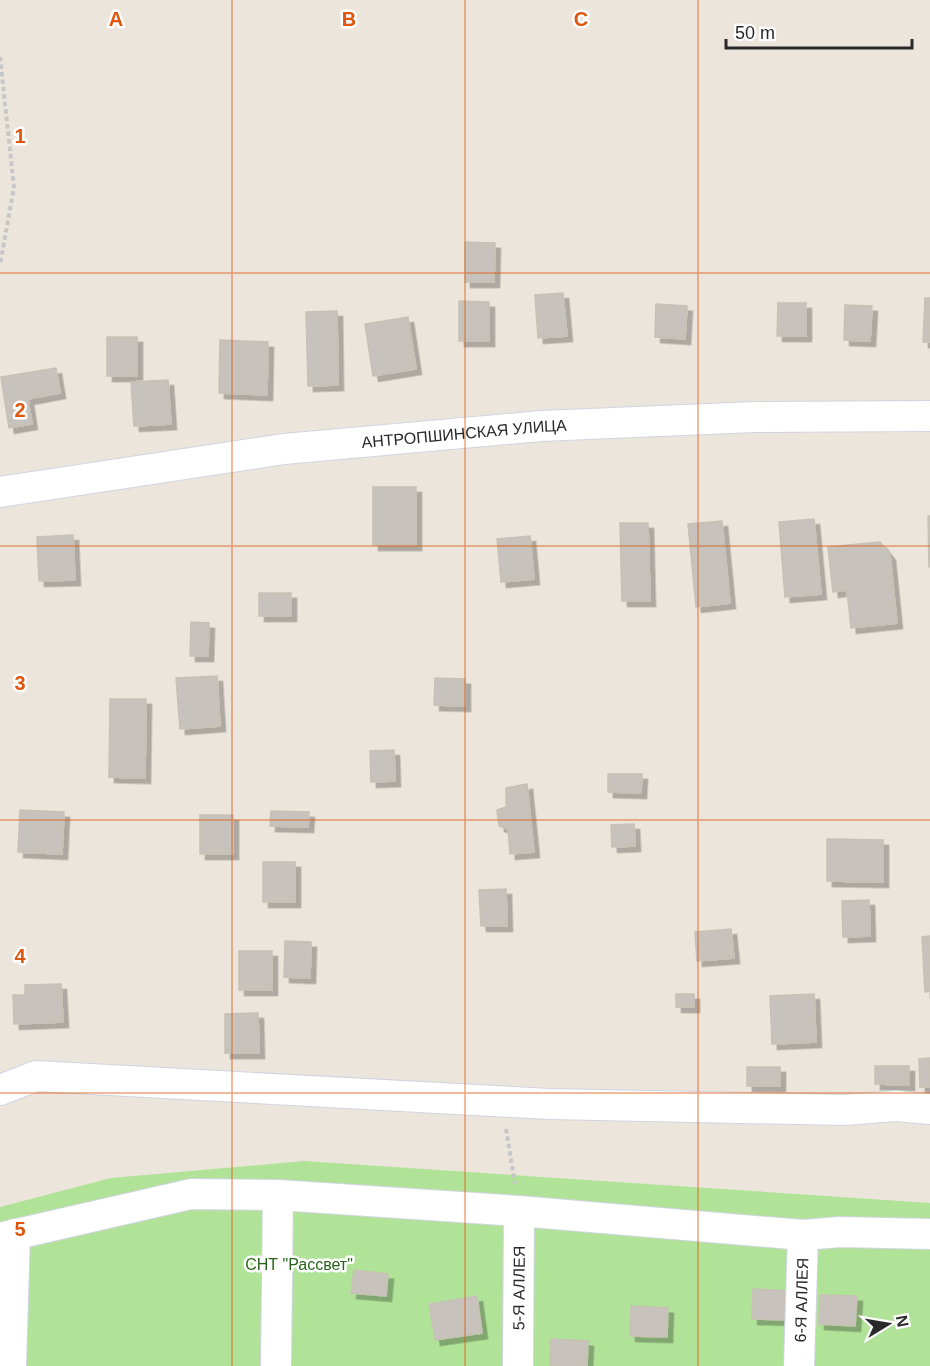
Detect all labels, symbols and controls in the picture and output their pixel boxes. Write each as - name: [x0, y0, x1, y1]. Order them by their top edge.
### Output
- text: A: [109, 8, 123, 30]
- text: B: [342, 8, 356, 30]
- text: C: [574, 8, 588, 30]
- scale bar: [726, 12, 912, 50]
- text: 50 m: [735, 23, 775, 43]
- text: 1: [14, 125, 26, 147]
- text: 2: [14, 399, 26, 421]
- street label: АНТРОПШИНСКАЯ УЛИЦА: [361, 417, 567, 451]
- text: 3: [14, 672, 26, 694]
- text: 4: [14, 945, 26, 967]
- text: 5: [14, 1218, 26, 1240]
- street label: 5-Я АЛЛЕЯ: [510, 1246, 528, 1330]
- park label: СНТ "Рассвет": [245, 1256, 353, 1273]
- street label: 6-Я АЛЛЕЯ: [792, 1258, 811, 1343]
- north arrow: [858, 1294, 918, 1354]
- text: N: [893, 1314, 912, 1329]

